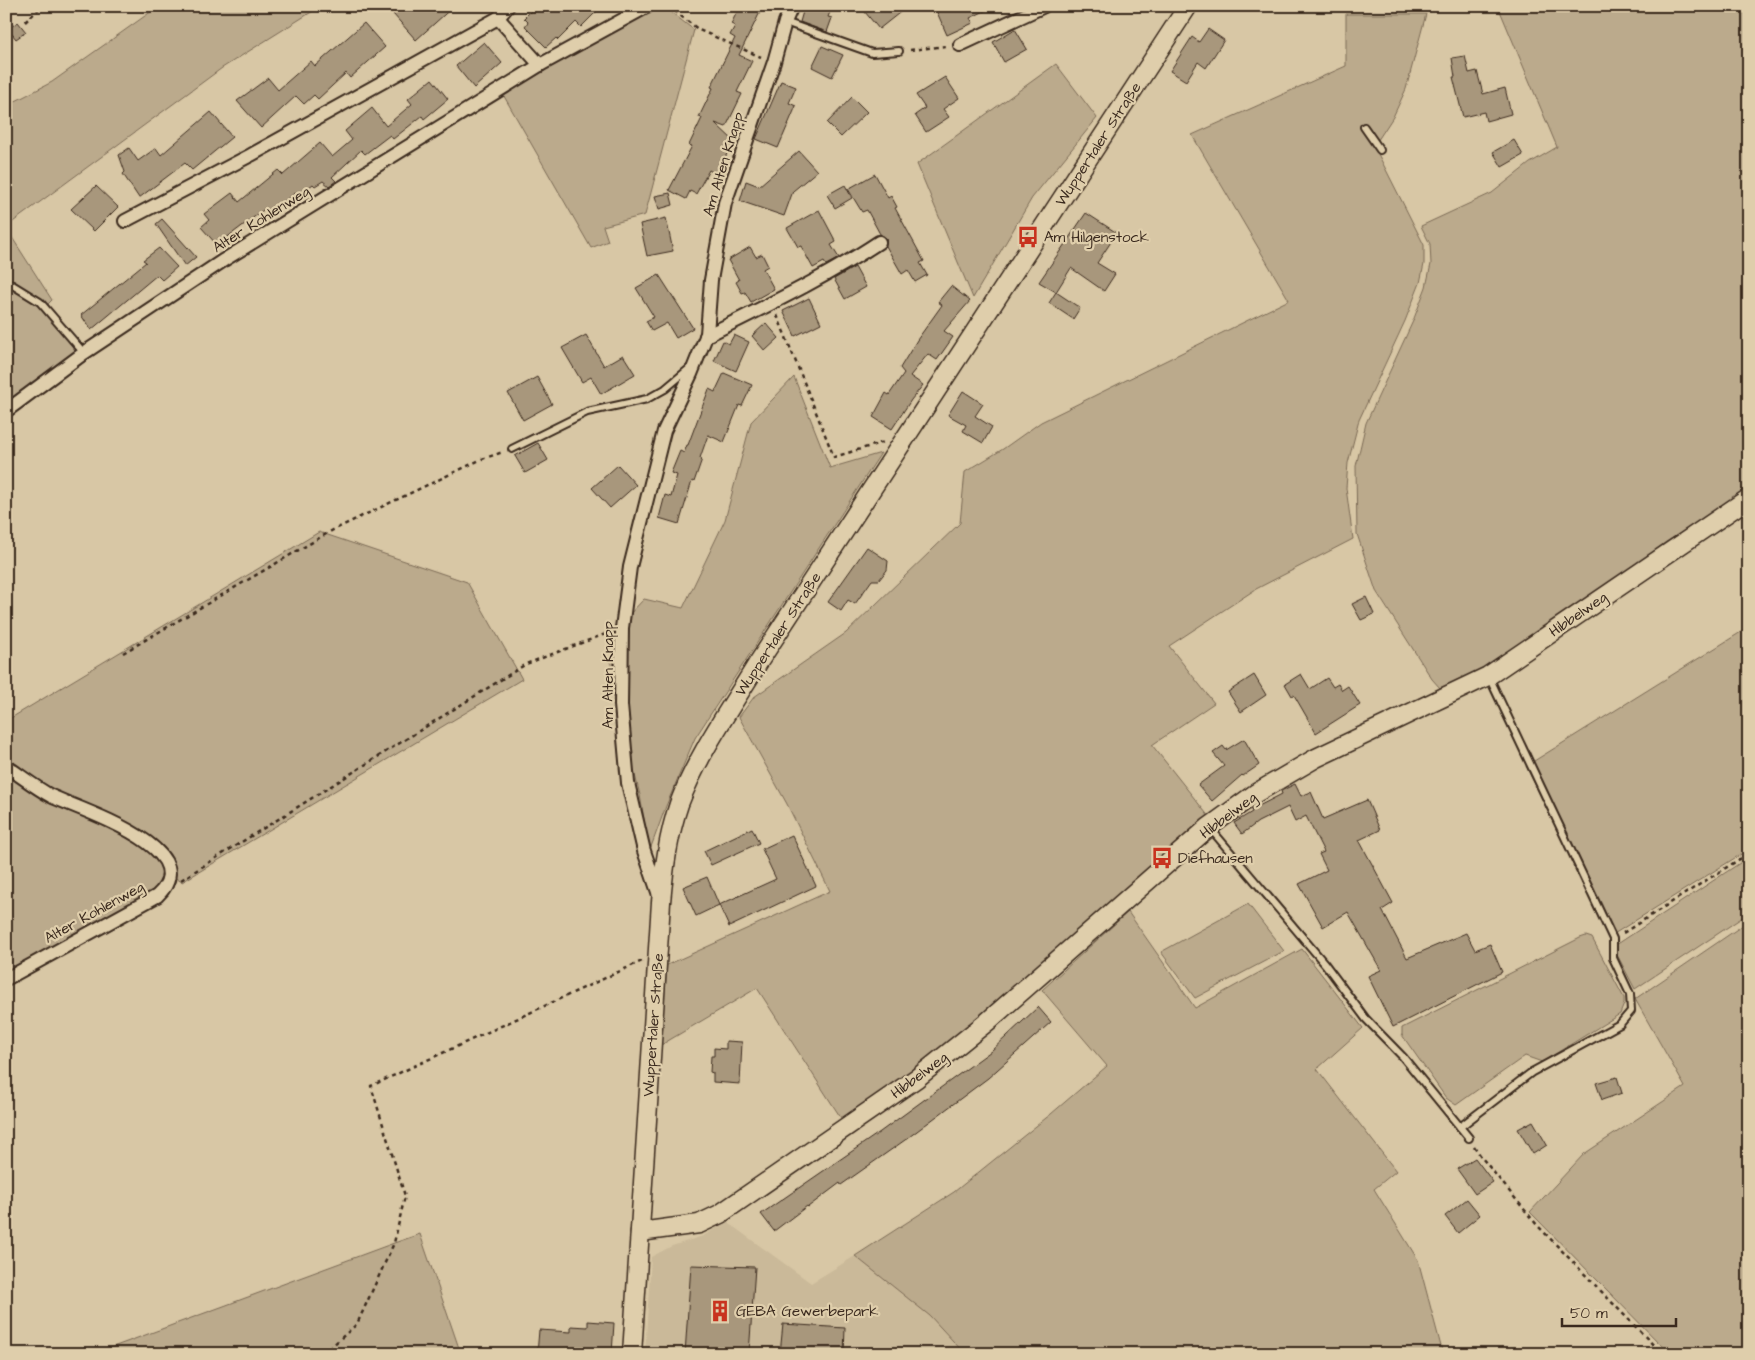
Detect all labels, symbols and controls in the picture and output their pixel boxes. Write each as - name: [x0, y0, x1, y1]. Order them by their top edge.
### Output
- street label: Wuppertaler Straße: [1050, 78, 1146, 210]
- street label: Am Alten Knapp: [698, 110, 749, 219]
- street label: Alter Kohlenweg: [208, 181, 315, 259]
- bus stop icon: Am Hilgenstock: [1015, 224, 1041, 250]
- place label: Am Hilgenstock: [1044, 227, 1149, 249]
- street label: Wuppertaler Straße: [730, 568, 826, 700]
- street label: Hibbelweg: [1545, 587, 1612, 643]
- street label: Am Alten Knapp: [598, 621, 619, 729]
- street label: Hibbelweg: [1195, 787, 1262, 845]
- bus stop icon: Diefhausen: [1149, 845, 1175, 871]
- place label: Diefhausen: [1178, 848, 1253, 869]
- street label: Alter Kohlenweg: [40, 876, 149, 949]
- street label: Wuppertaler Straße: [638, 953, 669, 1097]
- street label: Hibbelweg: [886, 1047, 953, 1105]
- scale bar: [1562, 1295, 1676, 1327]
- building icon: GEBA Gewerbepark: [707, 1298, 733, 1324]
- place label: GEBA Gewerbepark: [736, 1301, 879, 1322]
- text: 50 m: [1570, 1303, 1608, 1324]

